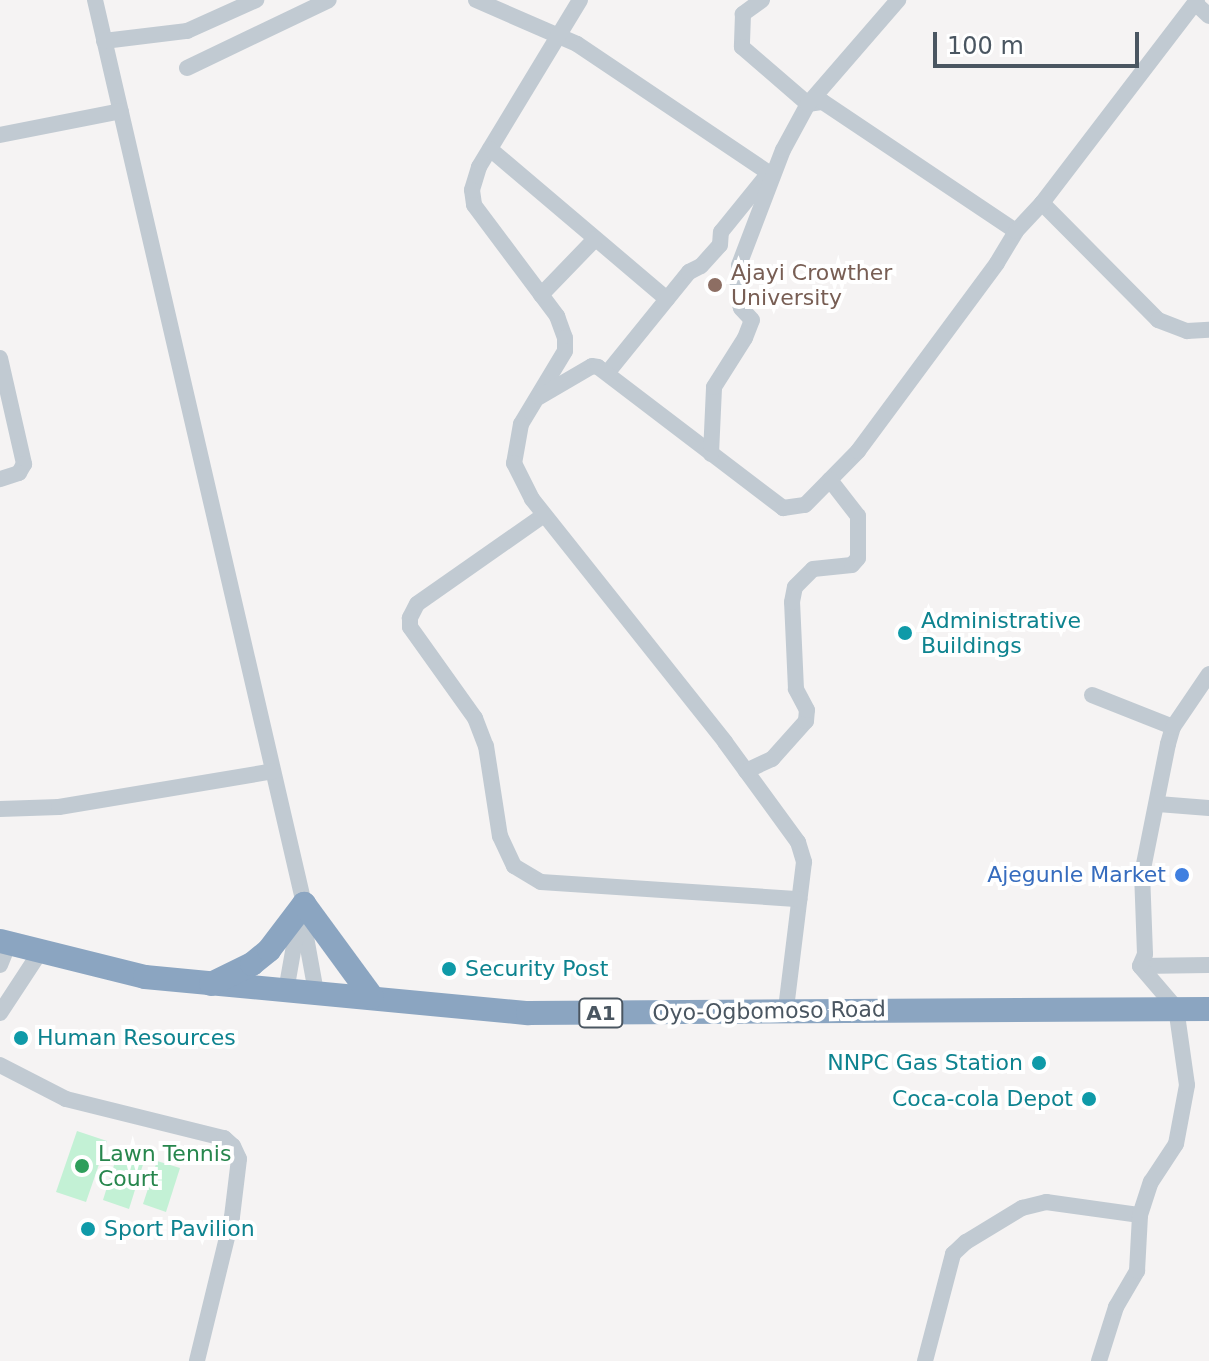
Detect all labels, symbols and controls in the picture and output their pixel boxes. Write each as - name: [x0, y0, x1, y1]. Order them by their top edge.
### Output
- scale bar: [937, 16, 1143, 66]
- text: 100 m: [947, 32, 1024, 60]
- place label: Ajayi Crowther University: [731, 259, 892, 310]
- marker: Ajayi Crowther University: [706, 276, 724, 294]
- place label: Administrative Buildings: [921, 607, 1081, 658]
- marker: Administrative Buildings: [896, 624, 914, 642]
- place label: Ajegunle Market: [987, 862, 1166, 888]
- marker: Ajegunle Market: [1173, 866, 1191, 884]
- place label: Security Post: [465, 956, 608, 982]
- marker: Security Post: [440, 960, 458, 978]
- street label: Oyo-Ogbomoso Road: [652, 996, 886, 1026]
- road number: A1: [577, 997, 625, 1029]
- place label: Human Resources: [37, 1025, 236, 1051]
- marker: Human Resources: [12, 1029, 30, 1047]
- place label: NNPC Gas Station: [827, 1050, 1023, 1076]
- marker: NNPC Gas Station: [1030, 1054, 1048, 1072]
- place label: Coca-cola Depot: [892, 1086, 1073, 1112]
- marker: Coca-cola Depot: [1080, 1090, 1098, 1108]
- place label: Lawn Tennis Court: [98, 1140, 231, 1192]
- marker: Lawn Tennis Court: [73, 1157, 91, 1175]
- place label: Sport Pavilion: [104, 1216, 255, 1242]
- marker: Sport Pavilion: [79, 1220, 97, 1238]

